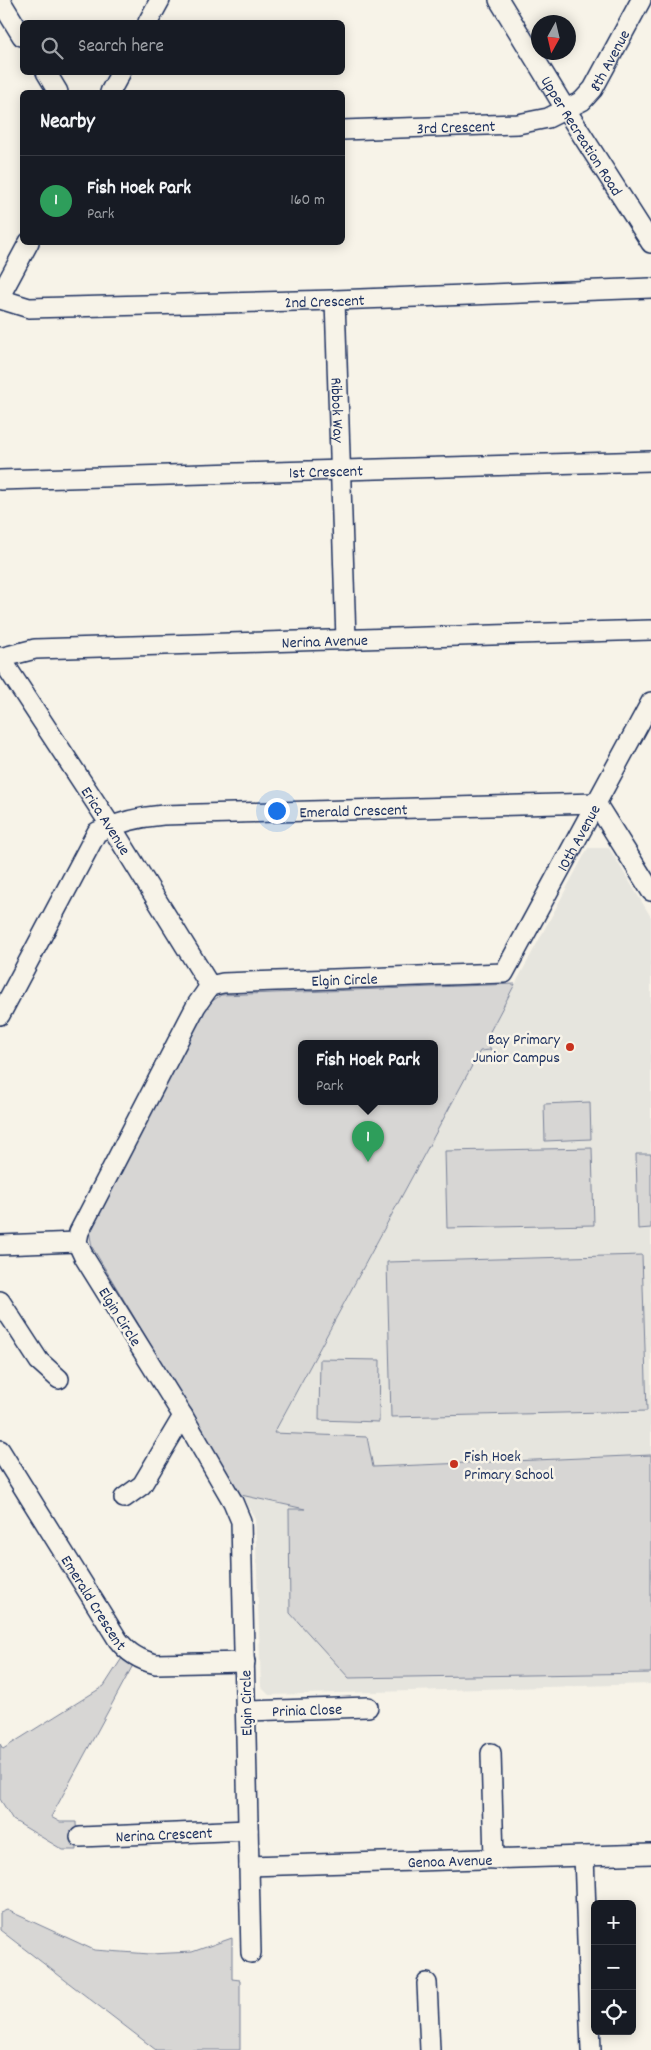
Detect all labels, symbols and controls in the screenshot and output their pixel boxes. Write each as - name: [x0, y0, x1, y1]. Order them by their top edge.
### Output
- north arrow: [531, 15, 576, 60]
- search box: [20, 20, 345, 75]
- street label: 8th Avenue: [585, 26, 637, 96]
- icon: search: [38, 34, 66, 62]
- text: Search here: [78, 34, 164, 61]
- street label: Upper Recreation Road: [534, 72, 627, 201]
- text: Nearby: [40, 108, 95, 138]
- street label: 3rd Crescent: [416, 116, 496, 141]
- text: Fish Hoek Park: [87, 176, 191, 203]
- text: 1: [54, 189, 58, 212]
- text: 160 m: [290, 189, 325, 212]
- text: Park: [87, 203, 114, 226]
- street label: 2nd Crescent: [284, 290, 365, 315]
- street label: Ribbok Way: [324, 377, 349, 443]
- street label: 1st Crescent: [288, 460, 363, 486]
- street label: Nerina Avenue: [281, 630, 368, 655]
- street label: Erica Avenue: [74, 783, 135, 860]
- your location: [264, 798, 290, 824]
- street label: Emerald Crescent: [299, 799, 408, 825]
- street label: 10th Avenue: [552, 801, 607, 876]
- street label: Elgin Circle: [311, 969, 378, 994]
- place label: Bay Primary Junior Campus: [473, 1029, 561, 1070]
- popup: [298, 1040, 438, 1105]
- marker: Bay Primary Junior Campus: [564, 1041, 576, 1053]
- text: Fish Hoek Park: [316, 1048, 420, 1075]
- text: Park: [316, 1075, 343, 1098]
- pin: 1: [352, 1121, 384, 1162]
- street label: Elgin Circle: [92, 1283, 146, 1351]
- place label: Fish Hoek Primary School: [464, 1446, 554, 1487]
- marker: Fish Hoek Primary School: [448, 1458, 460, 1470]
- street label: Emerald Crescent: [54, 1551, 131, 1657]
- street label: Elgin Circle: [235, 1670, 260, 1736]
- street label: Prinia Close: [272, 1699, 343, 1724]
- street label: Nerina Crescent: [115, 1822, 213, 1850]
- street label: Genoa Avenue: [407, 1850, 493, 1875]
- map controls: [591, 1900, 636, 2035]
- button: +: [591, 1900, 636, 1945]
- button: −: [591, 1945, 636, 1990]
- button: locate: [591, 1990, 636, 2035]

